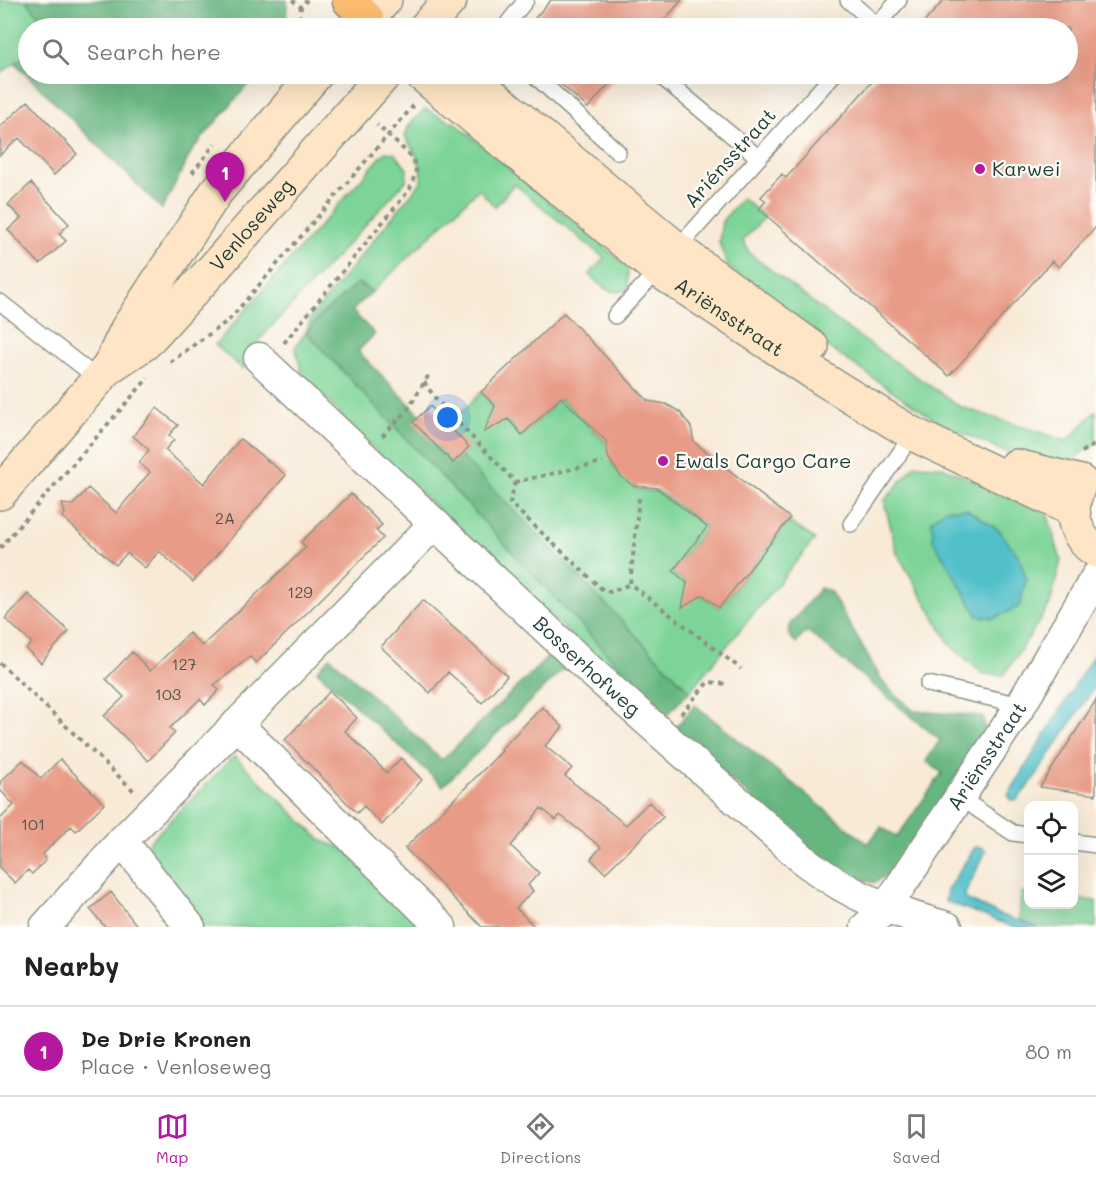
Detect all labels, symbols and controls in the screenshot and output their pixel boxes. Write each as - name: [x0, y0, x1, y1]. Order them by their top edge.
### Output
- search box: [18, 18, 1078, 84]
- icon: search: [39, 35, 72, 68]
- text: Search here: [87, 37, 221, 66]
- street label: Ariénsstraat: [678, 102, 781, 213]
- pin: 1: [206, 152, 244, 202]
- place label: Karwei: [992, 155, 1061, 181]
- marker: Karwei: [973, 162, 987, 176]
- street label: Venloseweg: [203, 173, 299, 276]
- street label: Ariënsstraat: [670, 271, 789, 362]
- your location: [433, 403, 462, 432]
- place label: Ewals Cargo Care: [675, 447, 851, 473]
- marker: Ewals Cargo Care: [656, 454, 670, 468]
- house number: 2A: [215, 507, 235, 528]
- house number: 129: [287, 581, 313, 602]
- street label: Bosserhofweg: [528, 610, 647, 721]
- house number: 127: [172, 653, 197, 674]
- house number: 103: [155, 683, 181, 704]
- street label: Ariënsstraat: [940, 696, 1032, 815]
- map controls: [1024, 801, 1078, 909]
- button: locate: [1024, 801, 1078, 855]
- house number: 101: [21, 813, 45, 834]
- button: layers: [1024, 855, 1078, 909]
- text: Nearby: [24, 949, 119, 983]
- text: De Drie Kronen: [81, 1024, 251, 1053]
- text: 1: [39, 1038, 48, 1064]
- text: 80 m: [1025, 1038, 1072, 1064]
- text: Place · Venloseweg: [81, 1053, 271, 1079]
- tab: Map: [156, 1110, 189, 1167]
- tab: Directions: [500, 1110, 581, 1167]
- tab: Saved: [893, 1110, 940, 1167]

